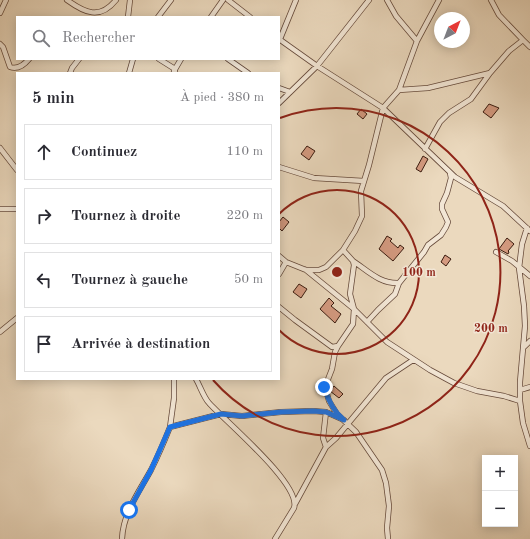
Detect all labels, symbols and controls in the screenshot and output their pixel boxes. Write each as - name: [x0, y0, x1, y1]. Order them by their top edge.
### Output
- north arrow: [434, 12, 470, 48]
- search box: [16, 16, 280, 60]
- icon: search: [30, 27, 52, 49]
- text: Rechercher: [62, 31, 135, 46]
- text: 5 min: [32, 90, 75, 107]
- text: À pied · 380 m: [180, 91, 264, 104]
- icon: ahead: [33, 141, 55, 163]
- text: Continuez: [71, 145, 137, 160]
- text: 110 m: [226, 145, 263, 158]
- icon: right: [33, 205, 55, 227]
- text: Tournez à droite: [71, 209, 181, 224]
- text: 220 m: [226, 209, 263, 222]
- centre of rings: [330, 265, 344, 279]
- text: 100 m: [402, 267, 436, 279]
- icon: left: [33, 269, 55, 291]
- text: Tournez à gauche: [71, 273, 188, 288]
- text: 50 m: [234, 273, 263, 286]
- text: 200 m: [474, 323, 508, 335]
- icon: arrive: [33, 333, 55, 355]
- text: Arrivée à destination: [71, 337, 210, 352]
- route end: [315, 378, 333, 396]
- map controls: [482, 455, 518, 527]
- button: +: [482, 455, 518, 491]
- button: −: [482, 491, 518, 527]
- route start: [120, 501, 138, 519]

